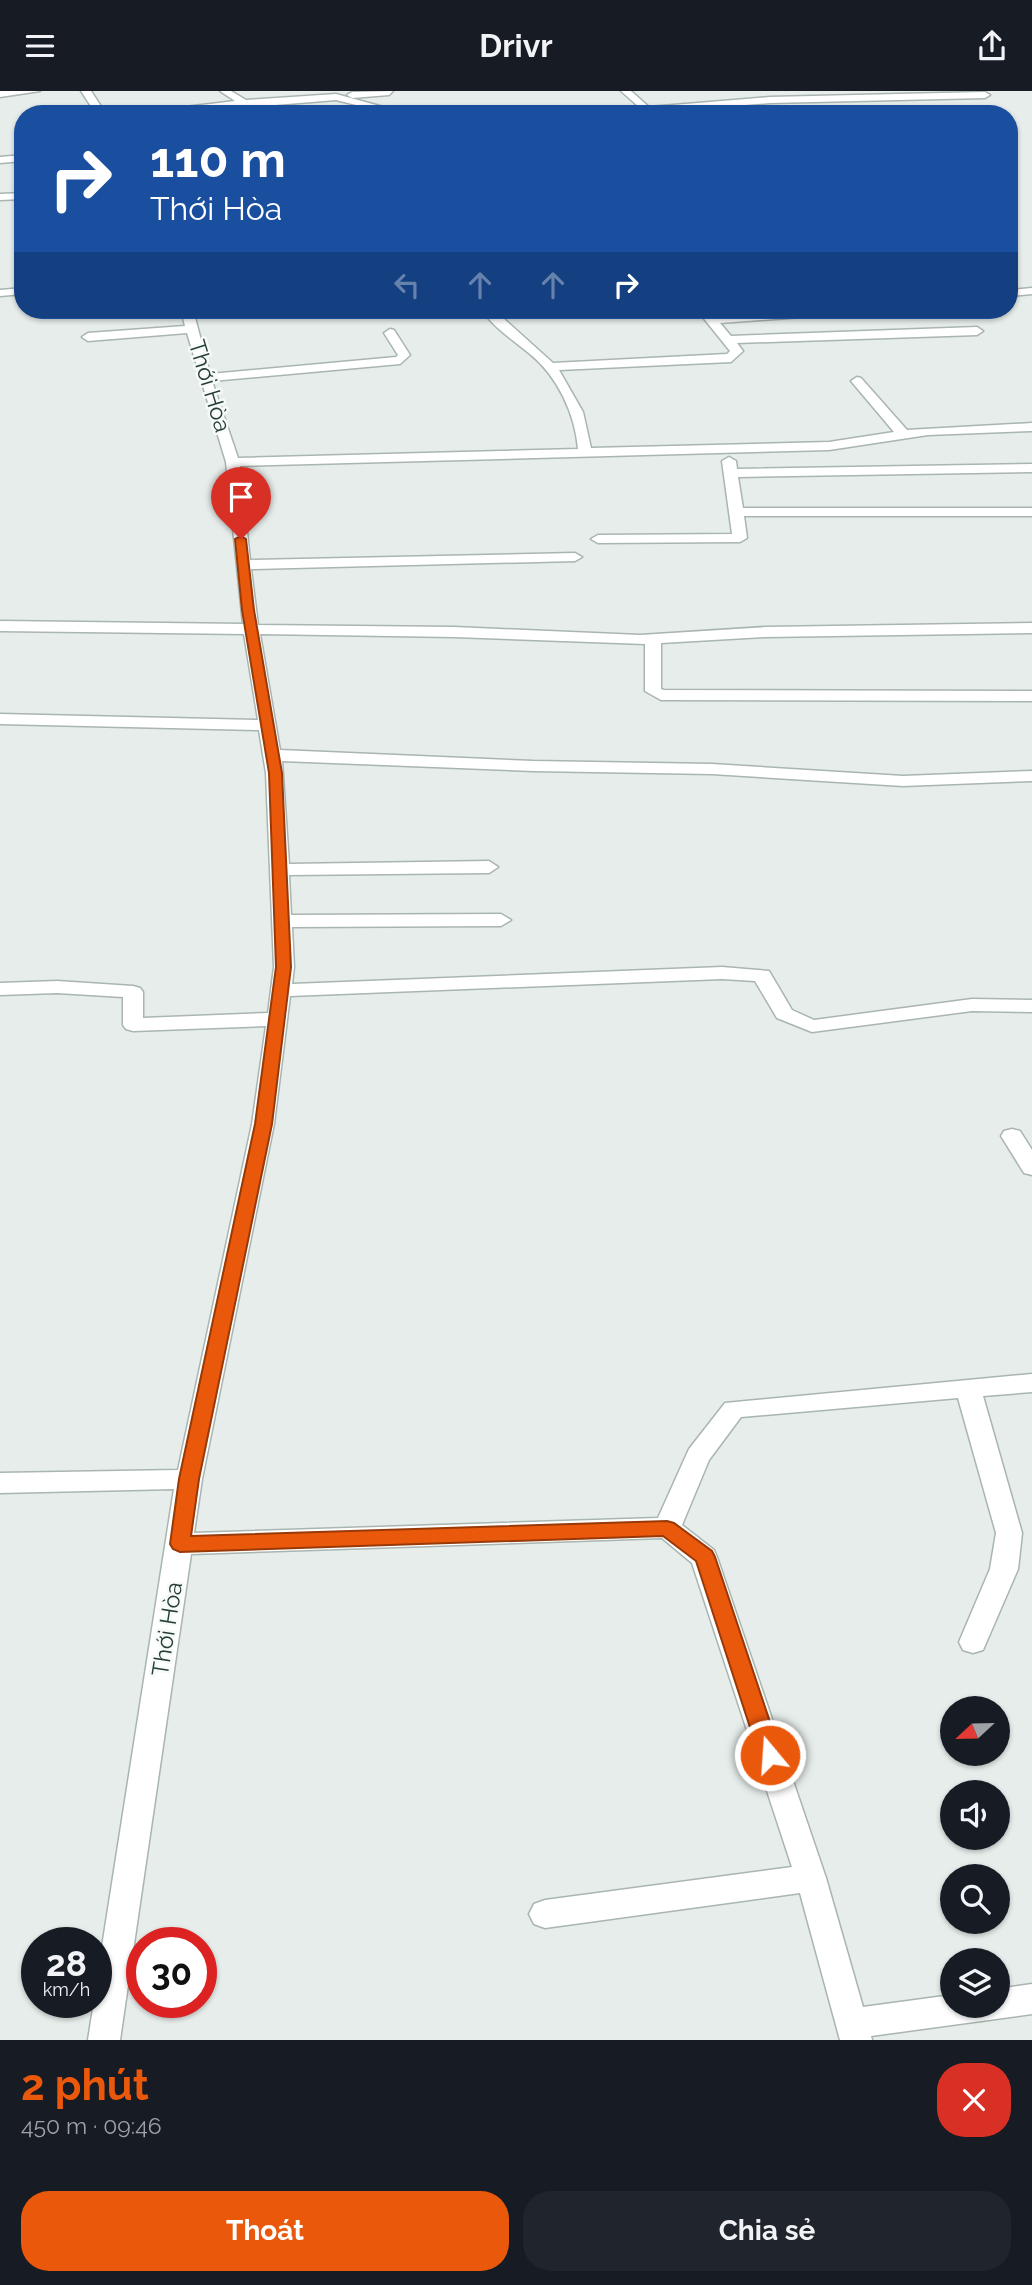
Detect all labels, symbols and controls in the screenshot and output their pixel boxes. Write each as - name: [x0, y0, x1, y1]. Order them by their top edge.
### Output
- icon: menu: [21, 27, 59, 65]
- text: Drivr: [479, 27, 553, 64]
- icon: share: [973, 27, 1011, 65]
- text: 110 m: [150, 131, 286, 188]
- icon: right: [35, 133, 126, 224]
- text: Thới Hòa: [150, 190, 282, 227]
- icon: left: [388, 266, 426, 304]
- icon: ahead: [461, 266, 499, 304]
- icon: ahead: [534, 266, 572, 304]
- icon: right: [607, 266, 645, 304]
- street label: Thới Hòa: [184, 336, 237, 435]
- pin: [211, 467, 271, 539]
- icon: arrive: [222, 478, 260, 516]
- street label: Thới Hòa: [146, 1580, 187, 1678]
- north arrow: [940, 1696, 1010, 1766]
- map controls: [940, 1696, 1010, 2018]
- position arrow: [733, 1718, 807, 1792]
- button: sound: [940, 1780, 1010, 1850]
- button: search: [940, 1864, 1010, 1934]
- speed limit sign: 30: [126, 1927, 217, 2018]
- text: 28: [46, 1943, 87, 1984]
- button: layers: [940, 1948, 1010, 2018]
- text: km/h: [43, 1979, 90, 2000]
- text: 2 phút: [21, 2061, 149, 2110]
- button: close: [937, 2063, 1011, 2137]
- text: 450 m · 09:46: [21, 2112, 162, 2139]
- button: Thoát: [21, 2191, 509, 2271]
- button: Chia sẻ: [523, 2191, 1011, 2271]

